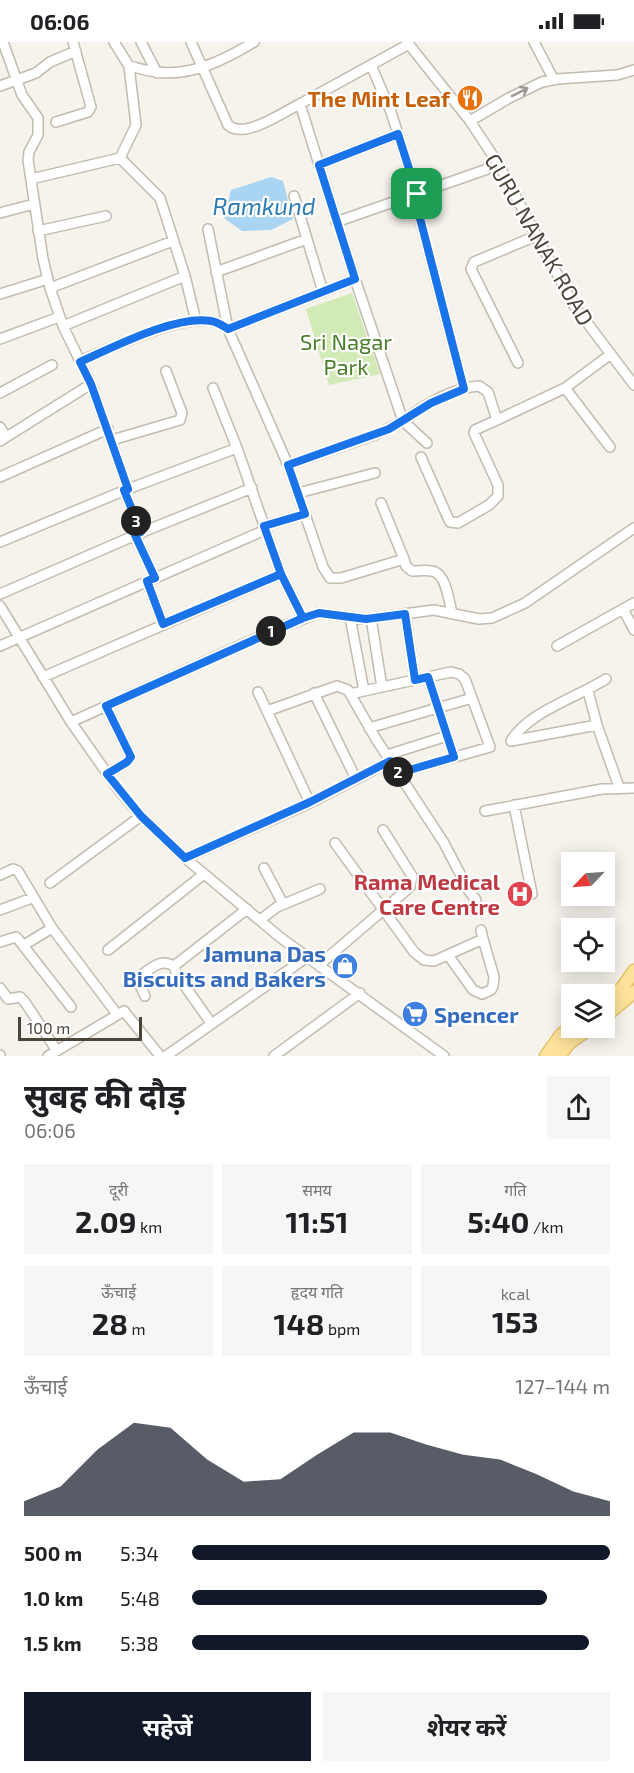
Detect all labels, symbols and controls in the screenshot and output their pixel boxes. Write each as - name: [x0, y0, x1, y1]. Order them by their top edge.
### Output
- text: 06:06: [30, 8, 89, 34]
- restaurant icon: The Mint Leaf: [455, 83, 485, 113]
- place label: The Mint Leaf: [308, 85, 451, 111]
- one-way arrow: [511, 85, 529, 97]
- street label: GURU NANAK ROAD: [480, 148, 600, 330]
- pin: [391, 168, 442, 219]
- icon: arrive: [400, 177, 433, 210]
- water label: Ramkund: [212, 191, 316, 220]
- park label: Sri Nagar Park: [300, 328, 392, 379]
- pin: 3: [121, 506, 151, 536]
- text: 3: [131, 511, 141, 530]
- pin: 1: [256, 616, 286, 646]
- text: 1: [268, 621, 274, 640]
- pin: 2: [383, 757, 413, 787]
- text: 2: [393, 762, 403, 781]
- north arrow: [561, 852, 615, 906]
- map controls: [561, 852, 615, 1038]
- place label: Rama Medical Care Centre: [354, 868, 501, 919]
- hospital icon: Rama Medical Care Centre: [505, 879, 535, 909]
- button: locate: [561, 918, 615, 972]
- place label: Jamuna Das Biscuits and Bakers: [123, 940, 326, 991]
- shop icon: Jamuna Das Biscuits and Bakers: [330, 951, 360, 981]
- button: layers: [561, 984, 615, 1038]
- supermarket icon: Spencer: [400, 999, 430, 1029]
- place label: Spencer: [434, 1001, 519, 1027]
- scale bar: [18, 1014, 142, 1042]
- text: 100 m: [27, 1018, 70, 1037]
- text: सुबह की दौड़: [24, 1075, 186, 1115]
- button: share: [547, 1076, 610, 1139]
- text: 06:06: [24, 1118, 76, 1142]
- text: दूरी: [109, 1180, 128, 1199]
- text: समय: [302, 1180, 332, 1199]
- text: गति: [504, 1180, 526, 1199]
- text: 2.09: [75, 1203, 136, 1239]
- text: 11:51: [285, 1203, 349, 1239]
- text: 5:40: [467, 1203, 529, 1239]
- text: km: [136, 1217, 162, 1236]
- text: /km: [529, 1217, 563, 1236]
- text: ऊँचाई: [101, 1282, 136, 1301]
- text: हृदय गति: [291, 1282, 343, 1301]
- text: kcal: [501, 1284, 530, 1303]
- text: 153: [492, 1303, 539, 1339]
- text: 28: [92, 1305, 128, 1341]
- text: 148: [274, 1305, 324, 1341]
- text: m: [128, 1319, 146, 1338]
- text: bpm: [324, 1319, 360, 1338]
- text: ऊँचाई: [24, 1374, 67, 1398]
- text: 127–144 m: [515, 1374, 610, 1398]
- text: 500 m: [24, 1541, 82, 1565]
- text: 5:34: [120, 1541, 159, 1565]
- text: 1.0 km: [24, 1586, 83, 1610]
- text: 5:48: [120, 1586, 160, 1610]
- text: 1.5 km: [24, 1631, 82, 1655]
- text: 5:38: [120, 1631, 159, 1655]
- button: सहेजें: [24, 1692, 311, 1761]
- button: शेयर करें: [323, 1692, 610, 1761]

